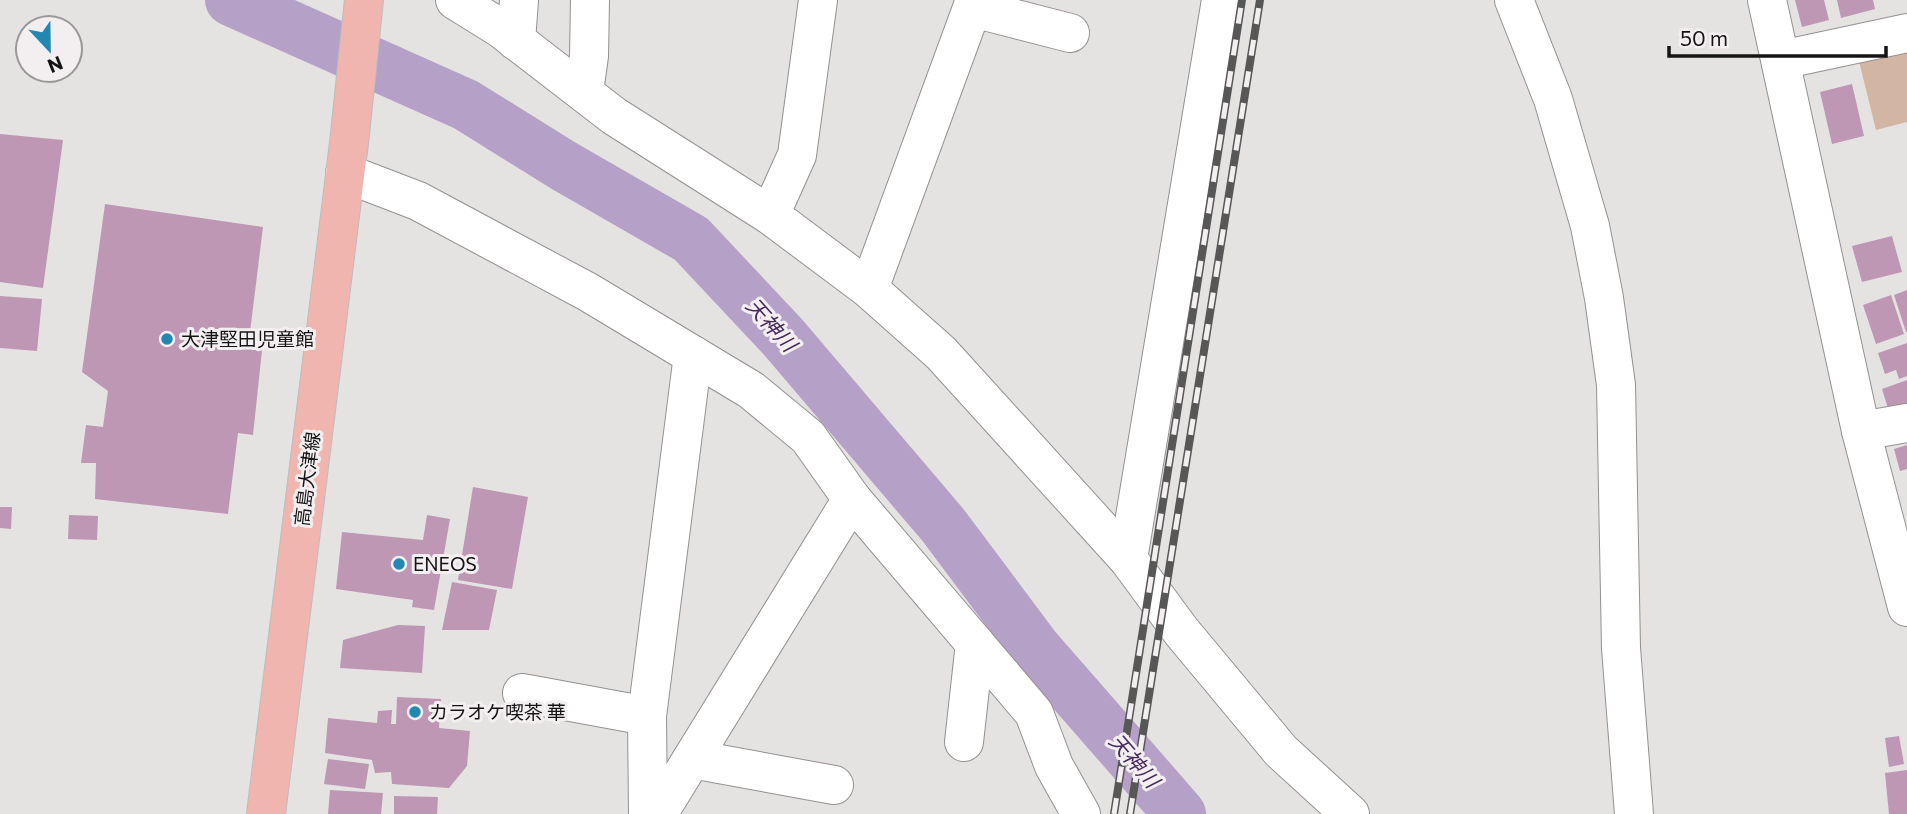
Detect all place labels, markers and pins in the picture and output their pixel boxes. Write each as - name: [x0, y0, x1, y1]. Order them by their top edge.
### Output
- place label: 大津堅田児童館: [181, 327, 314, 350]
- marker: 大津堅田児童館: [159, 331, 175, 347]
- place label: ENEOS: [413, 552, 477, 575]
- marker: ENEOS: [391, 556, 407, 572]
- place label: カラオケ喫茶 華: [429, 700, 566, 723]
- marker: カラオケ喫茶 華: [407, 704, 423, 720]

